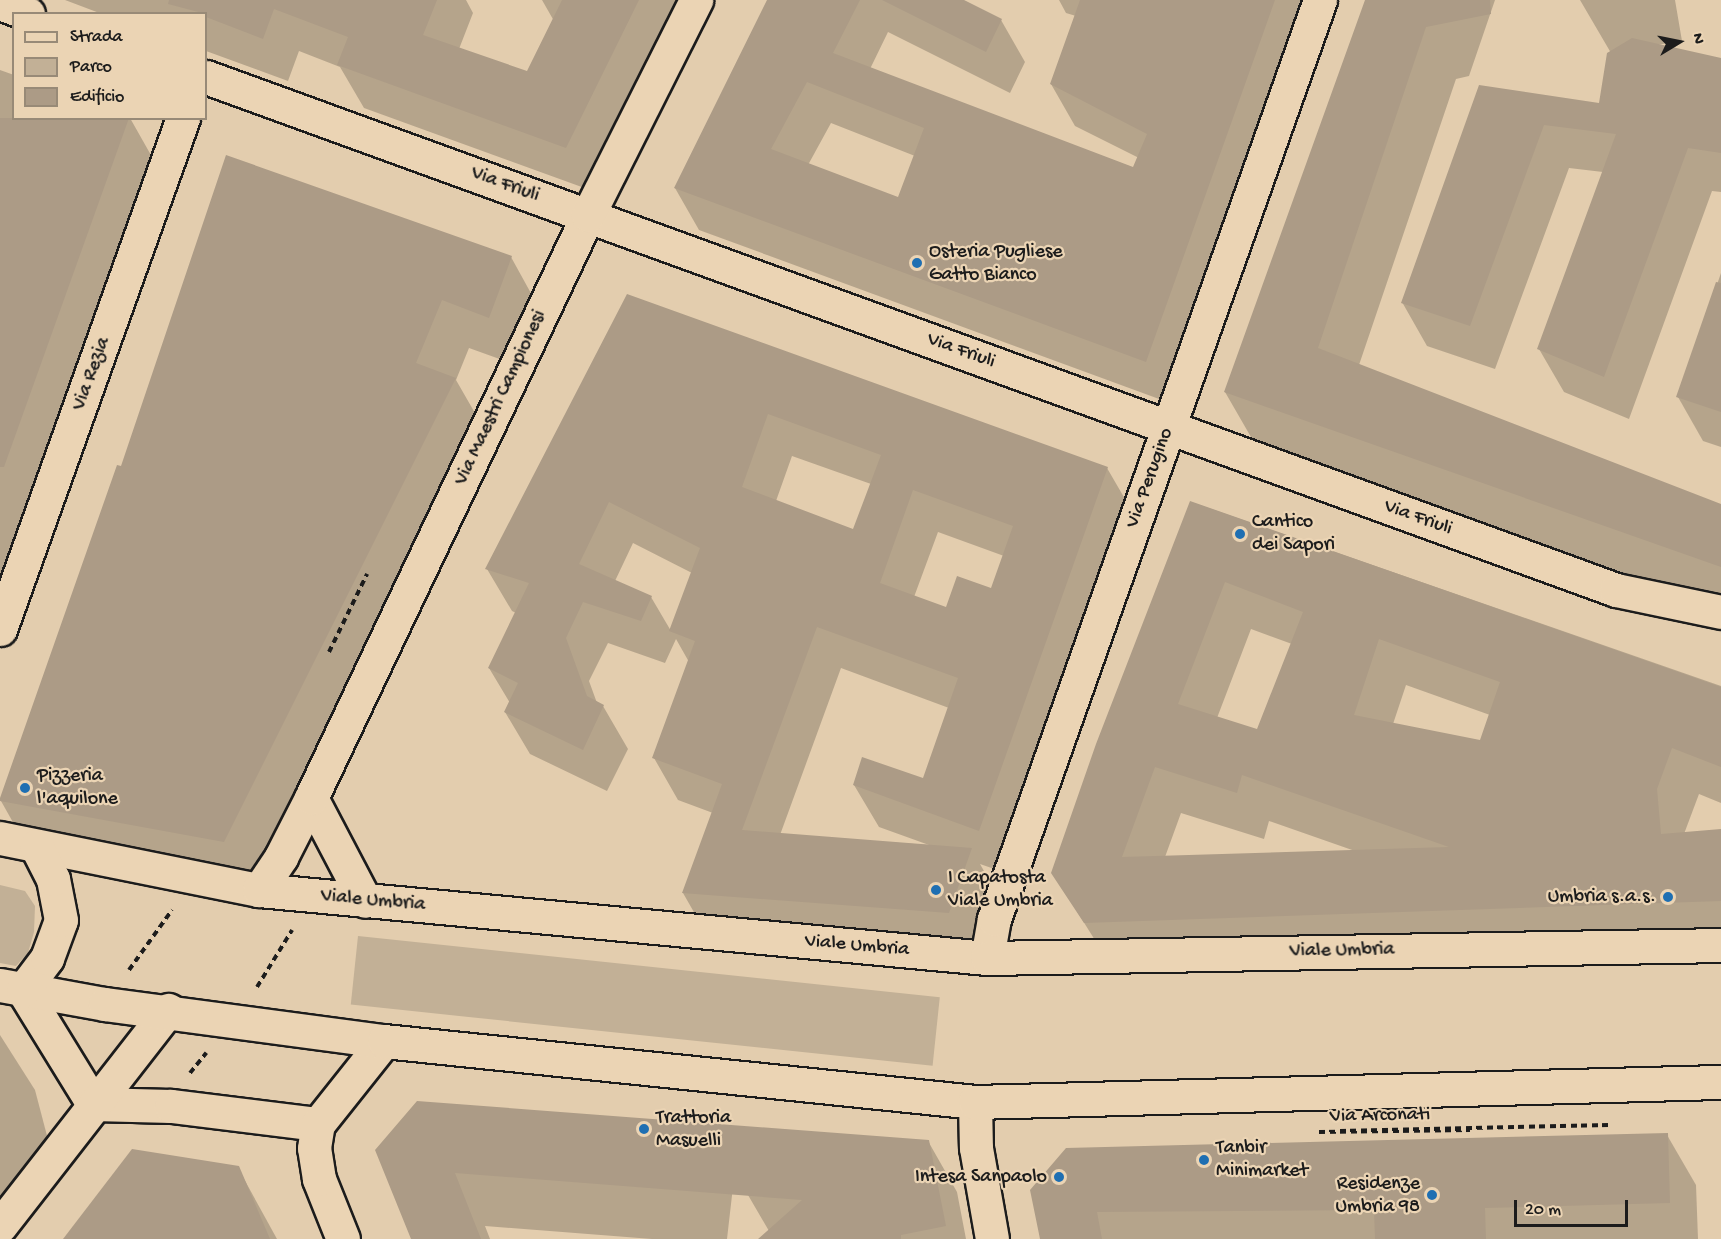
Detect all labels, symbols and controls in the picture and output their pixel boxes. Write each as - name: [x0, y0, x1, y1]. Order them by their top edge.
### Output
- legend: [12, 12, 207, 120]
- north arrow: [1649, 12, 1709, 72]
- text: Strada: [70, 27, 123, 48]
- text: N: [1687, 32, 1707, 46]
- text: Parco: [70, 57, 112, 78]
- text: Edificio: [70, 87, 124, 108]
- street label: Via Friuli: [467, 162, 543, 208]
- place label: Osteria Pugliese Gatto Bianco: [929, 240, 1063, 287]
- marker: Osteria Pugliese Gatto Bianco: [910, 256, 924, 270]
- street label: Via Maestri Campionesi: [450, 307, 552, 489]
- street label: Via Friuli: [923, 328, 999, 374]
- street label: Via Rezia: [68, 334, 116, 414]
- street label: Via Perugino: [1121, 425, 1179, 531]
- street label: Via Friuli: [1380, 495, 1456, 541]
- place label: Cantico dei Sapori: [1252, 510, 1335, 557]
- marker: Cantico dei Sapori: [1233, 527, 1247, 541]
- place label: Pizzeria l'aquilone: [37, 765, 118, 812]
- marker: Pizzeria l'aquilone: [18, 781, 32, 795]
- place label: I Capatosta Viale Umbria: [948, 867, 1053, 914]
- marker: I Capatosta Viale Umbria: [929, 883, 943, 897]
- street label: Viale Umbria: [320, 884, 426, 918]
- place label: Umbria s.a.s.: [1548, 885, 1656, 909]
- marker: Umbria s.a.s.: [1661, 890, 1675, 904]
- street label: Viale Umbria: [804, 929, 910, 963]
- street label: Viale Umbria: [1289, 938, 1395, 964]
- street label: Via Arconati: [1330, 1103, 1430, 1129]
- place label: Trattoria Masuelli: [656, 1106, 731, 1153]
- marker: Trattoria Masuelli: [637, 1122, 651, 1136]
- place label: Tanbir Minimarket: [1216, 1136, 1308, 1183]
- marker: Tanbir Minimarket: [1197, 1153, 1211, 1167]
- place label: Intesa Sanpaolo: [915, 1165, 1047, 1189]
- marker: Intesa Sanpaolo: [1052, 1170, 1066, 1184]
- place label: Residenze Umbria 98: [1335, 1172, 1420, 1219]
- marker: Residenze Umbria 98: [1425, 1188, 1439, 1202]
- scale bar: [1517, 1188, 1631, 1226]
- text: 20 m: [1525, 1200, 1561, 1221]

